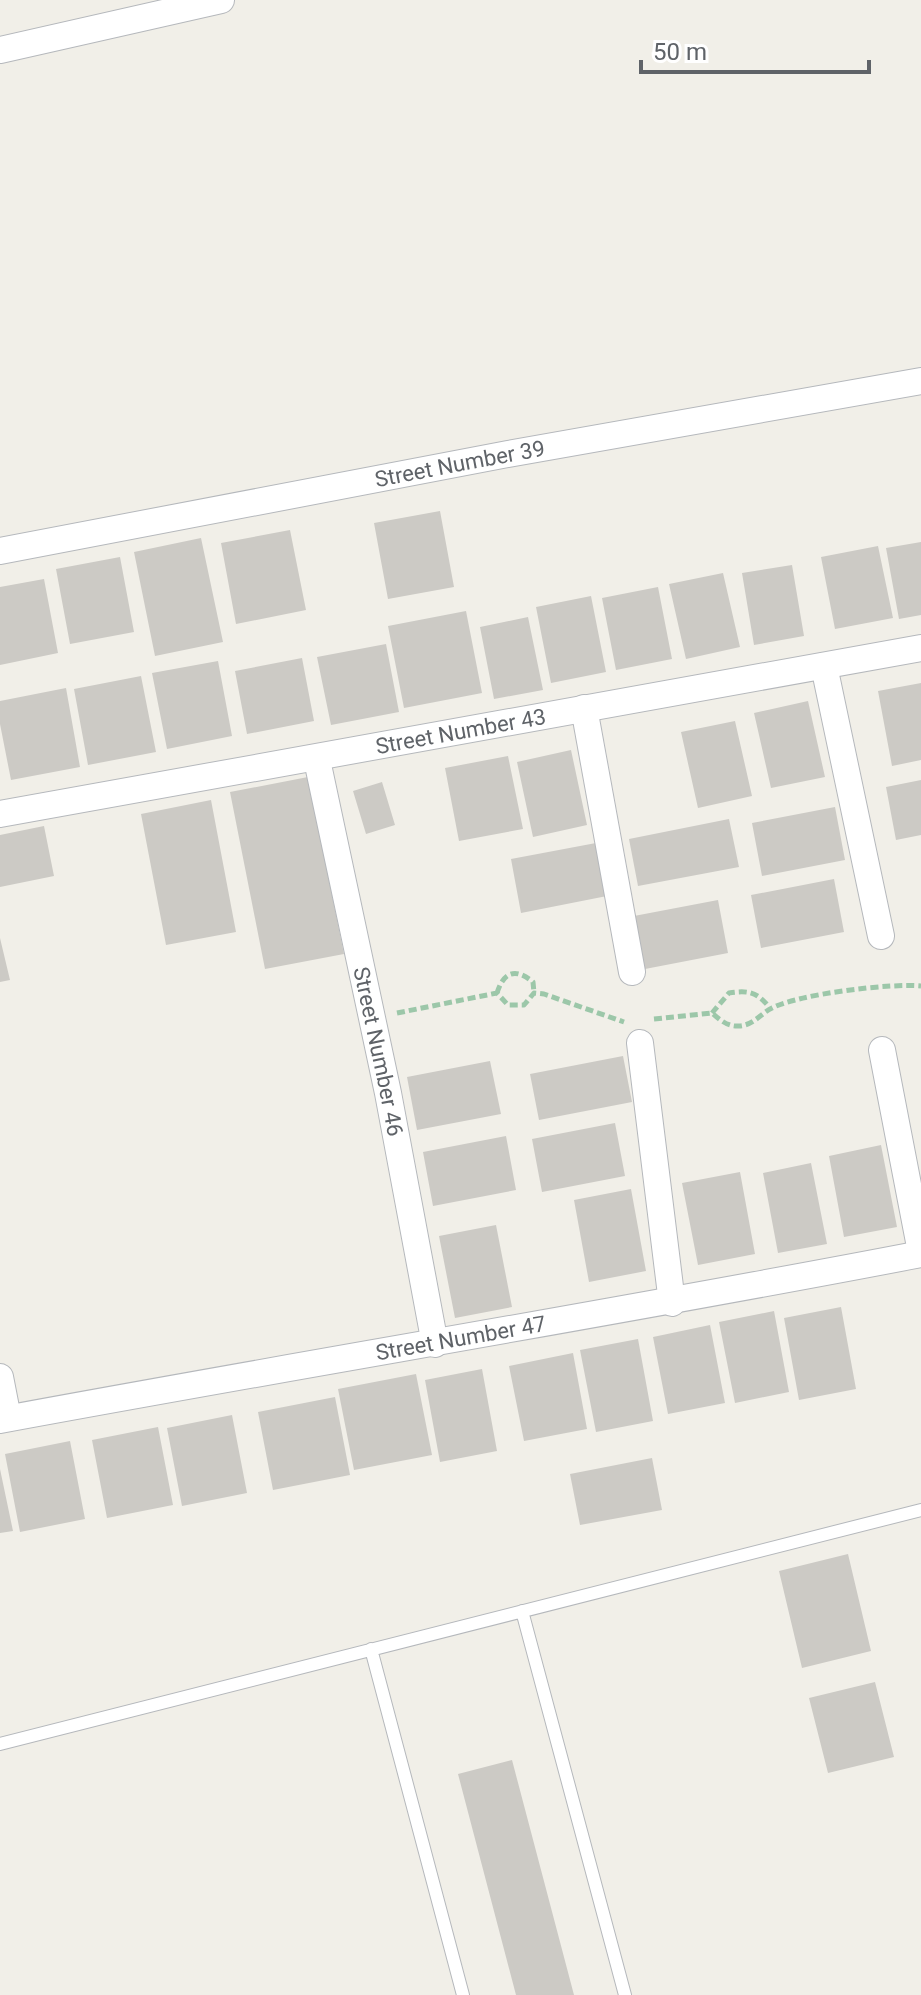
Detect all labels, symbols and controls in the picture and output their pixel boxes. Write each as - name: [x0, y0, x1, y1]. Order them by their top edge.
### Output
- scale bar: [641, 24, 869, 74]
- text: 50 m: [653, 38, 707, 66]
- street label: Street Number 39: [373, 435, 547, 492]
- street label: Street Number 43: [374, 703, 548, 759]
- street label: Street Number 46: [349, 965, 408, 1138]
- street label: Street Number 47: [374, 1311, 548, 1365]

